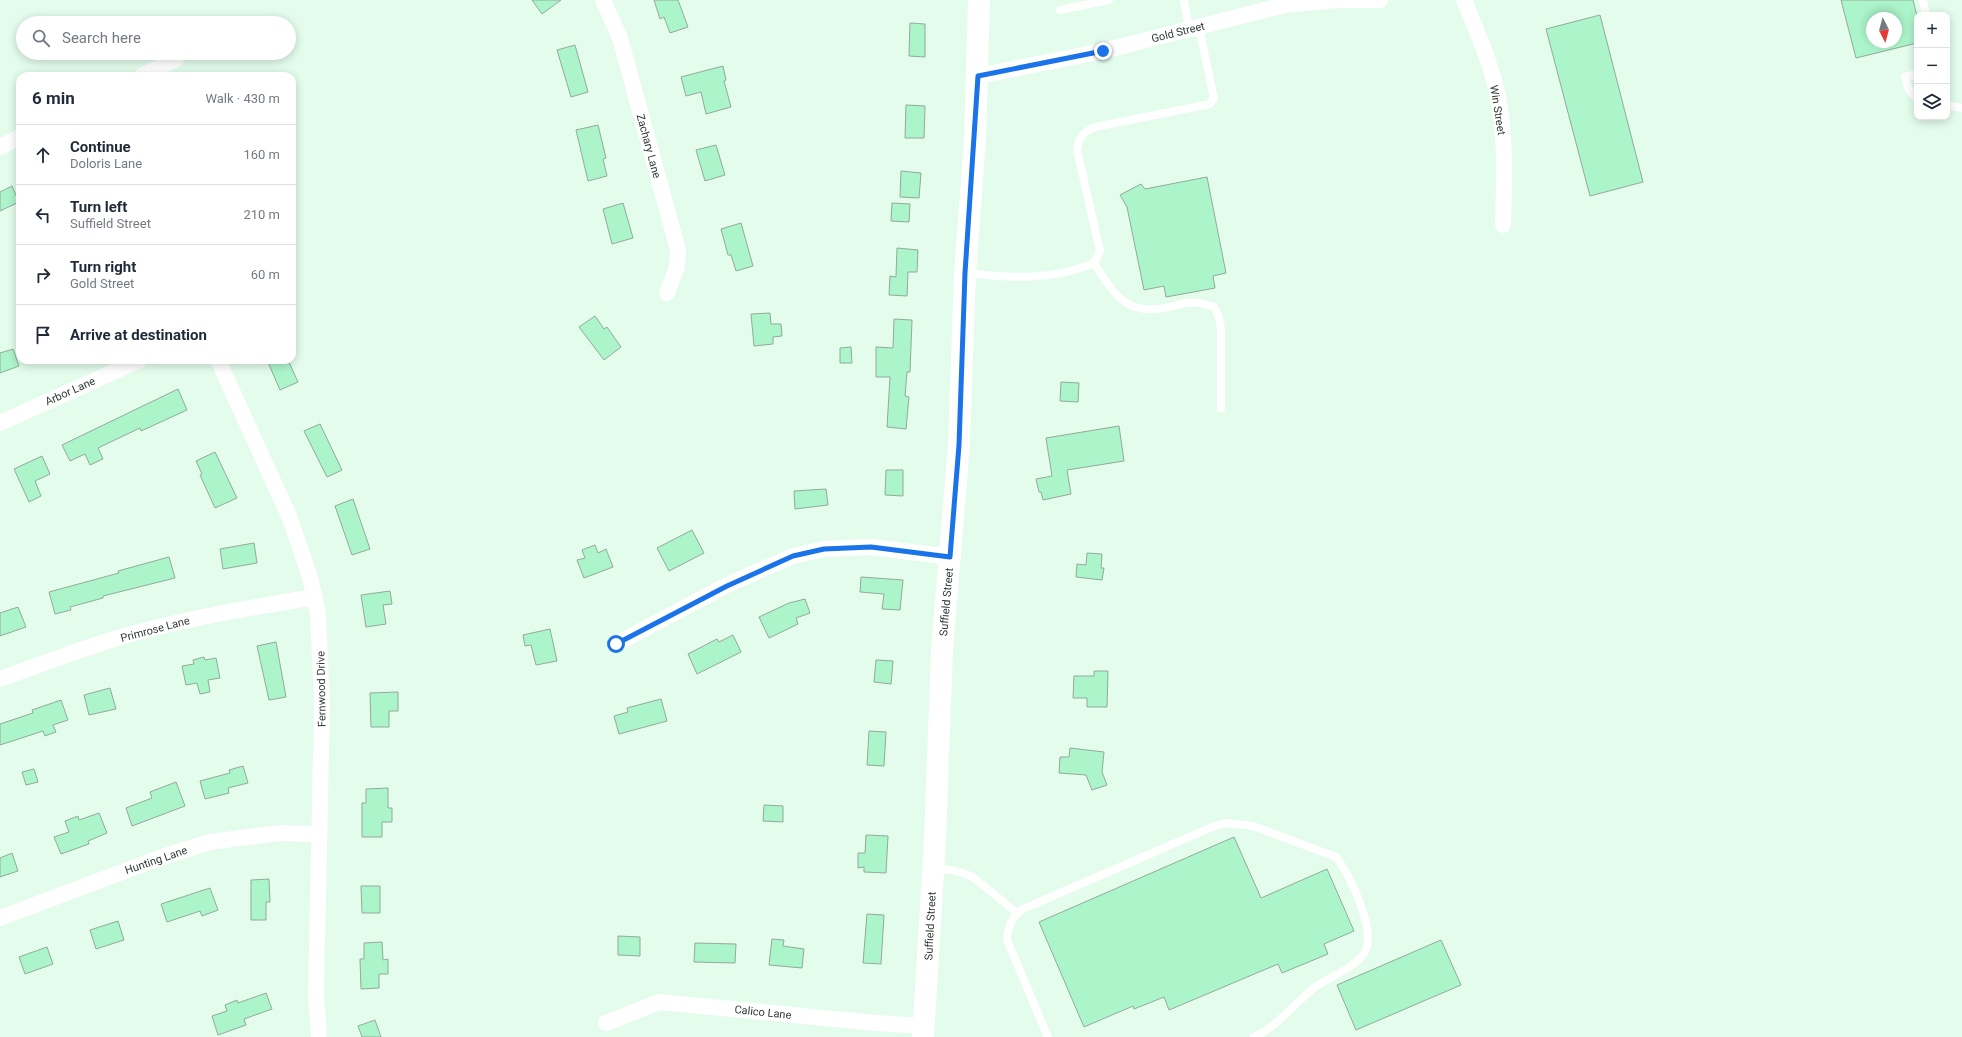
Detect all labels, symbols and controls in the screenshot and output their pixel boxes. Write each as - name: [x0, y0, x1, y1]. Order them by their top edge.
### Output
- north arrow: [1866, 12, 1902, 48]
- map controls: [1914, 12, 1950, 120]
- button: +: [1914, 12, 1950, 48]
- search box: [16, 16, 296, 60]
- street label: Gold Street: [1150, 20, 1206, 45]
- icon: search: [30, 27, 52, 49]
- text: Search here: [62, 29, 141, 47]
- route end: [1094, 42, 1112, 60]
- button: −: [1914, 48, 1950, 84]
- street label: Win Street: [1487, 84, 1508, 136]
- button: layers: [1914, 84, 1950, 120]
- text: 6 min: [32, 88, 75, 108]
- text: Walk · 430 m: [205, 91, 280, 106]
- street label: Zachary Lane: [634, 113, 663, 180]
- text: Continue: [70, 138, 131, 156]
- icon: ahead: [32, 144, 54, 166]
- text: 160 m: [243, 147, 280, 162]
- text: Doloris Lane: [70, 156, 142, 171]
- text: Turn left: [70, 198, 127, 216]
- icon: left: [32, 204, 54, 226]
- text: 210 m: [243, 207, 280, 222]
- text: Suffield Street: [70, 216, 151, 231]
- text: Turn right: [70, 258, 136, 276]
- icon: right: [32, 264, 54, 286]
- text: 60 m: [251, 267, 280, 282]
- text: Gold Street: [70, 276, 134, 291]
- icon: arrive: [32, 324, 54, 346]
- text: Arrive at destination: [70, 326, 207, 344]
- street label: Arbor Lane: [43, 375, 97, 408]
- street label: Suffield Street: [937, 567, 956, 637]
- street label: Primrose Lane: [119, 614, 191, 645]
- route start: [607, 635, 625, 653]
- street label: Fernwood Drive: [314, 651, 329, 727]
- street label: Hunting Lane: [123, 844, 189, 877]
- street label: Suffield Street: [922, 891, 939, 961]
- street label: Calico Lane: [734, 1003, 792, 1022]

